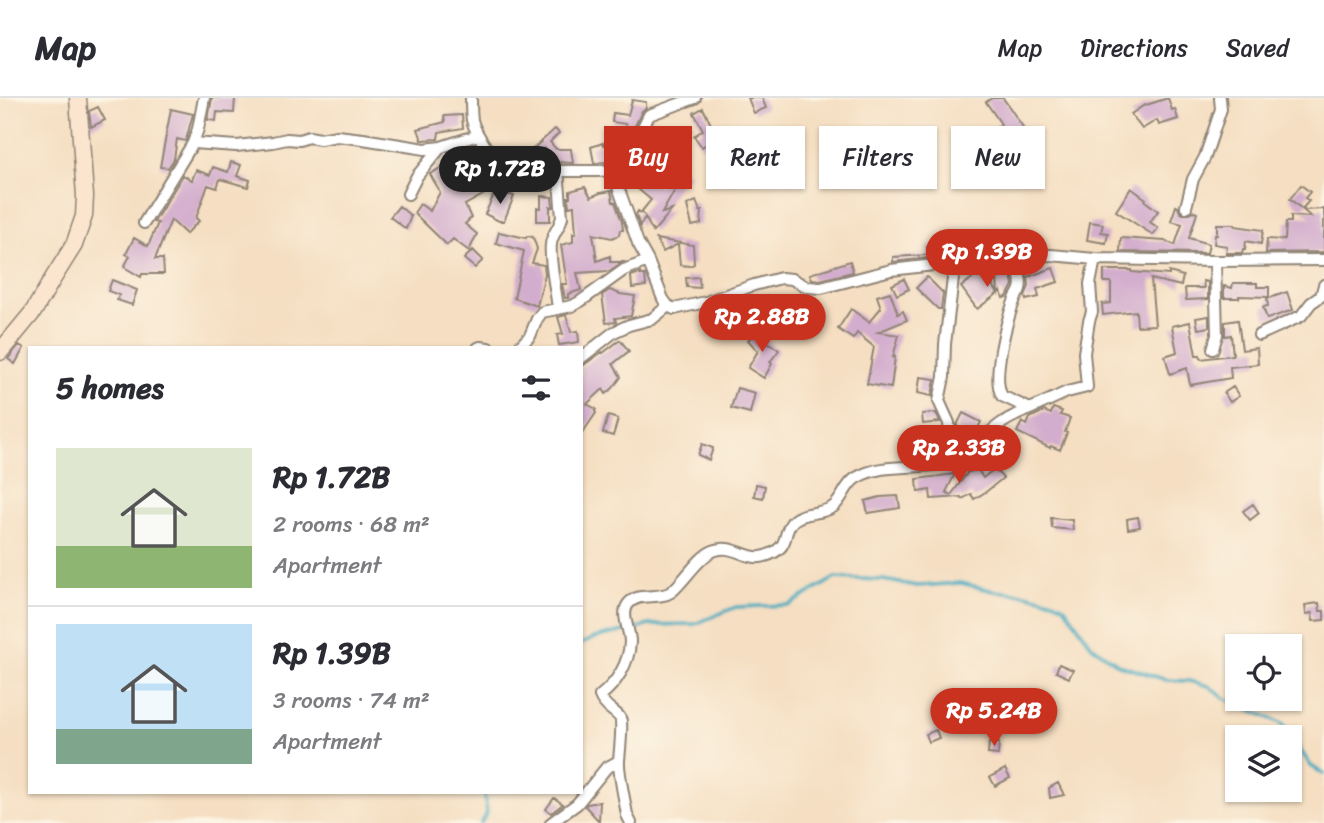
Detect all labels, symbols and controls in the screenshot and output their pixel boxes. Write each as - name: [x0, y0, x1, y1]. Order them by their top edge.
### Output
- text: Map: [35, 19, 96, 77]
- text: Map: [998, 27, 1042, 69]
- text: Directions: [1080, 27, 1188, 69]
- text: Saved: [1226, 27, 1289, 69]
- chip: Buy: [604, 126, 692, 189]
- chip: Rent: [706, 126, 805, 189]
- chip: Filters: [819, 126, 937, 189]
- chip: New: [951, 126, 1045, 189]
- pin: Rp 1.72B: [428, 146, 572, 206]
- text: Rp 1.72B: [455, 148, 545, 189]
- pin: Rp 1.39B: [915, 230, 1059, 289]
- text: Rp 1.39B: [942, 231, 1032, 272]
- pin: Rp 2.88B: [690, 294, 834, 354]
- text: Rp 2.88B: [715, 296, 809, 337]
- text: 5 homes: [56, 361, 164, 415]
- icon: filters: [517, 369, 555, 407]
- pin: Rp 2.33B: [887, 426, 1031, 485]
- text: Rp 2.33B: [913, 427, 1005, 468]
- text: Rp 1.72B: [273, 450, 390, 504]
- icon: home: [112, 476, 196, 560]
- text: 2 rooms · 68 m²: [273, 504, 430, 545]
- text: Apartment: [273, 545, 382, 586]
- text: Rp 1.39B: [273, 626, 391, 680]
- map controls: [1225, 634, 1302, 802]
- button: locate: [1225, 634, 1302, 711]
- icon: home: [112, 652, 196, 736]
- text: 3 rooms · 74 m²: [273, 680, 430, 721]
- pin: Rp 5.24B: [922, 688, 1066, 748]
- text: Rp 5.24B: [946, 690, 1042, 731]
- text: Apartment: [273, 721, 382, 762]
- button: layers: [1225, 725, 1302, 802]

